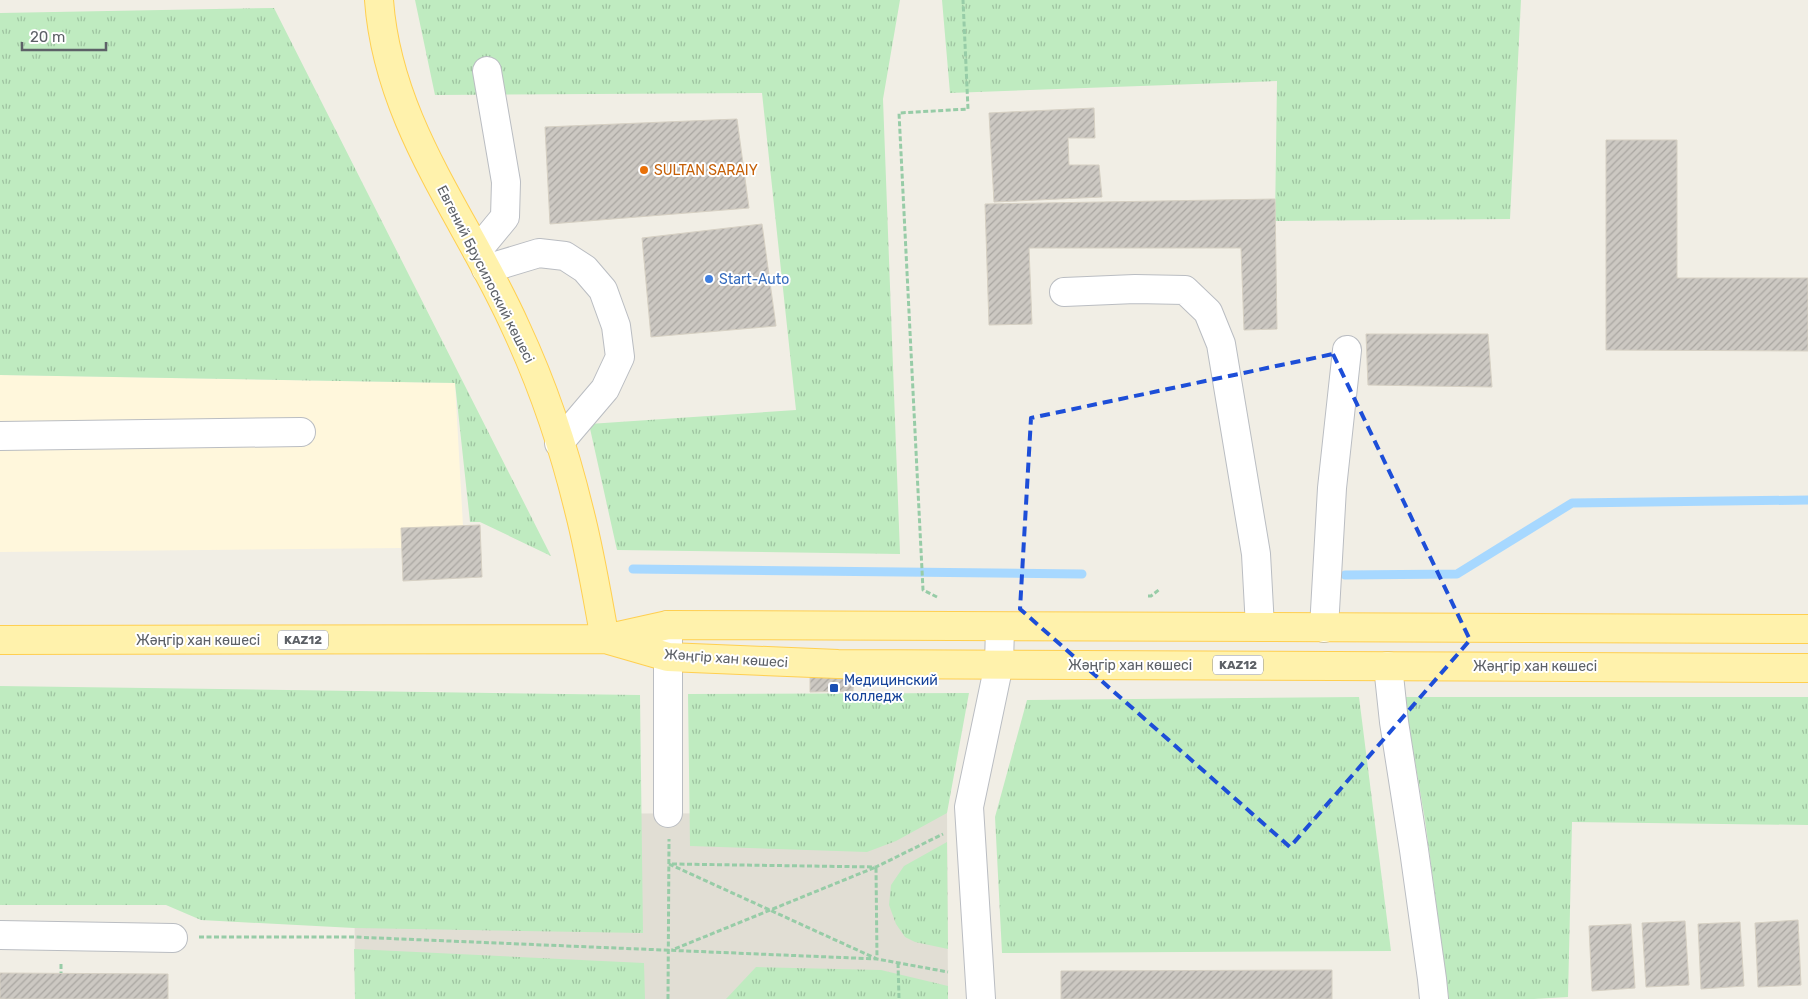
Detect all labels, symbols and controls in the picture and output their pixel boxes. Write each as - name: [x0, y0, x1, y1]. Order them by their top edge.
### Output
- scale bar: [22, 20, 106, 52]
- text: 20 m: [30, 28, 65, 46]
- place label: SULTAN SARAIY: [654, 162, 758, 179]
- marker: SULTAN SARAIY: [638, 164, 650, 176]
- street label: Евгений Брусилоский көшесі: [433, 183, 538, 366]
- place label: Start-Auto: [719, 271, 789, 288]
- marker: Start-Auto: [703, 273, 715, 285]
- road number: KAZ12: [278, 630, 328, 650]
- street label: Жәңгір хан көшесі: [136, 632, 260, 649]
- street label: Жәңгір хан көшесі: [663, 646, 789, 671]
- road number: KAZ12: [1213, 656, 1263, 674]
- street label: Жәңгір хан көшесі: [1068, 657, 1192, 674]
- street label: Жәңгір хан көшесі: [1473, 658, 1597, 675]
- place label: Медицинский колледж: [844, 672, 938, 705]
- marker: Медицинский колледж: [828, 682, 840, 694]

